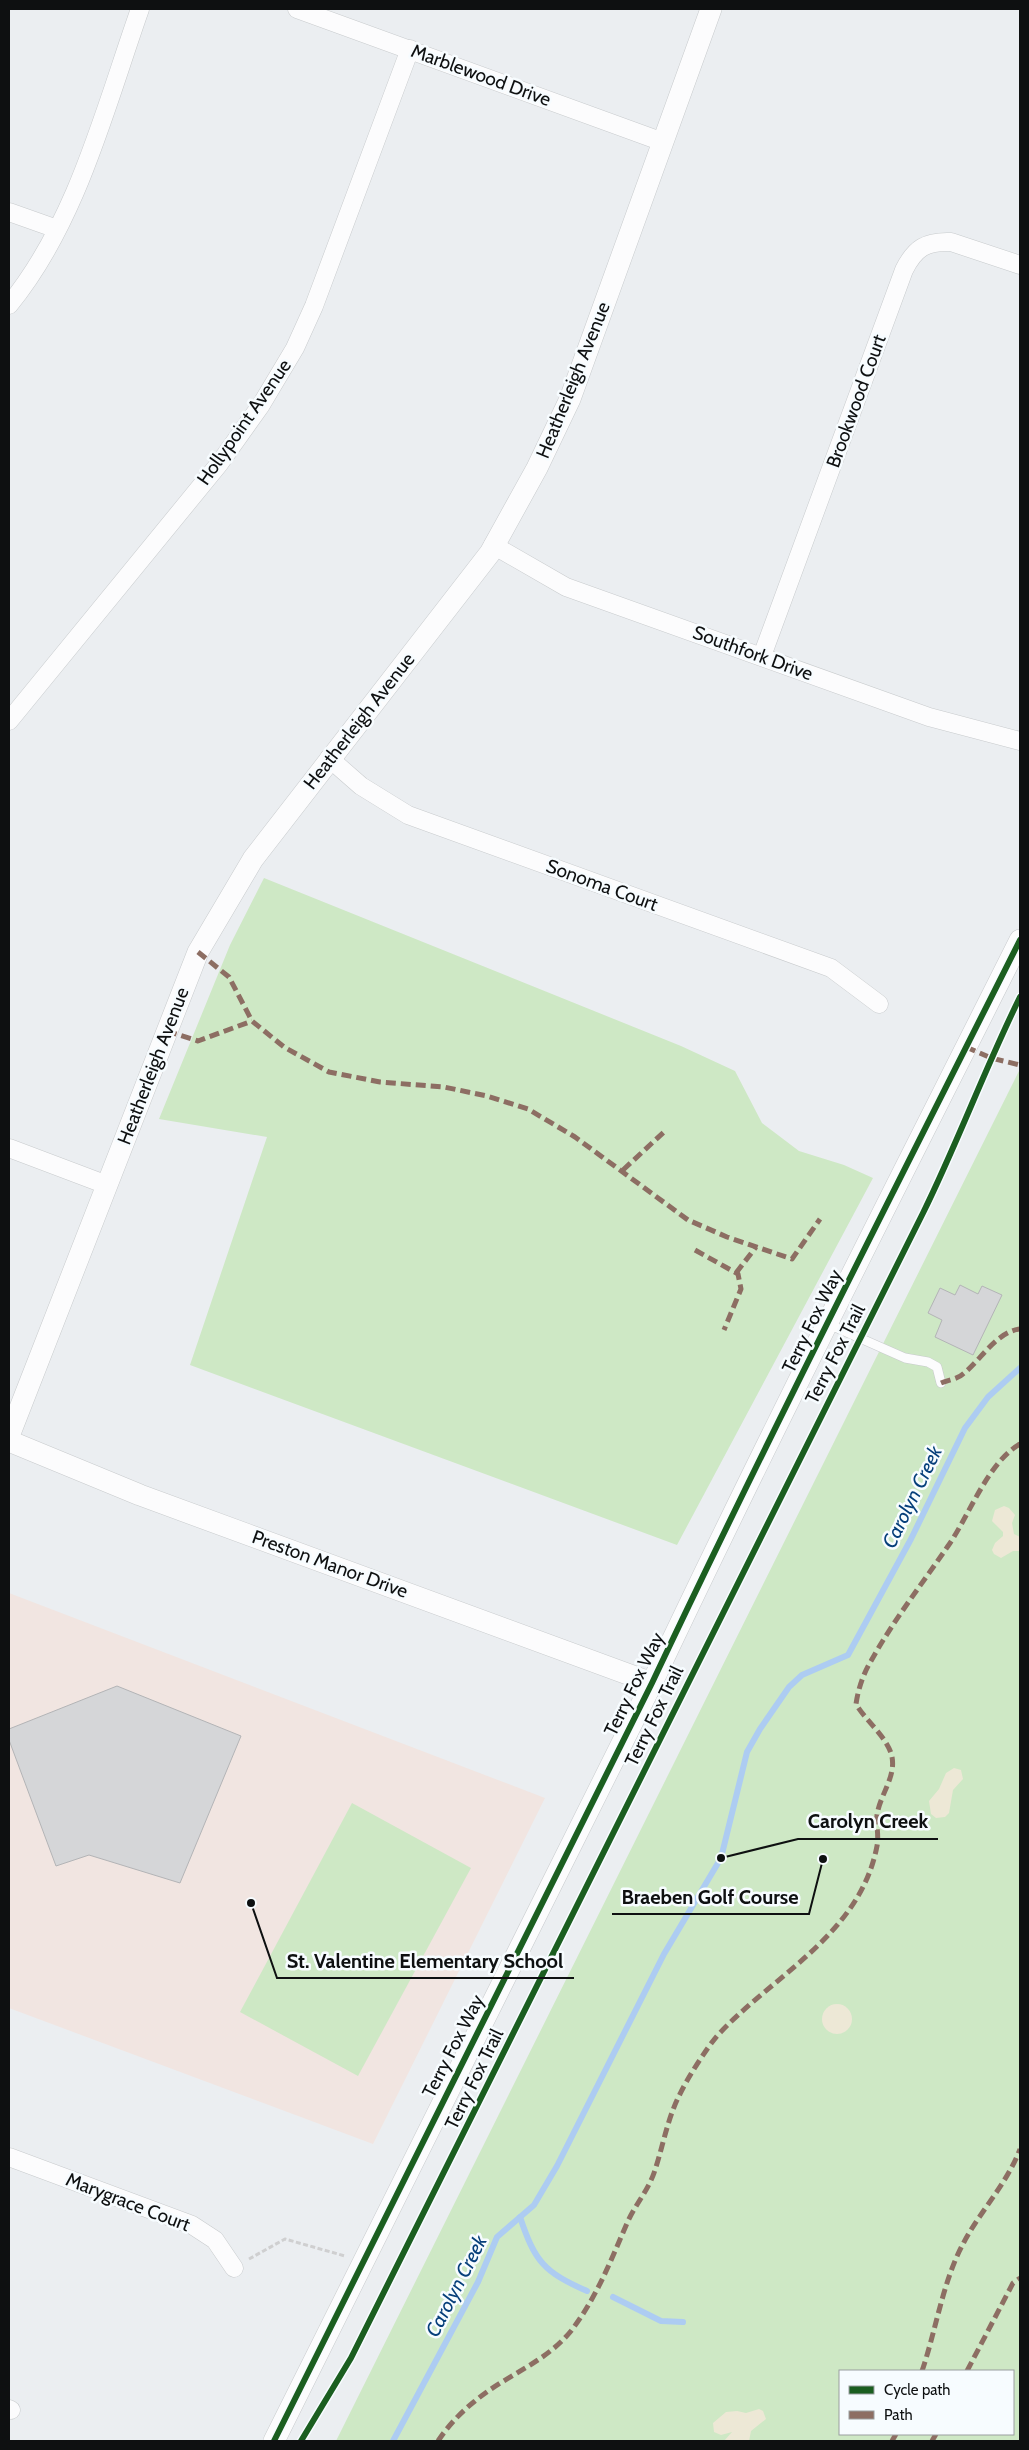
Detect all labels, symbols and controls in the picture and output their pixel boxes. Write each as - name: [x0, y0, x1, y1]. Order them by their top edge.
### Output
- street label: Marblewood Drive: [408, 39, 554, 111]
- street label: Heatherleigh Avenue: [531, 298, 615, 462]
- street label: Brookwood Court: [821, 331, 891, 471]
- street label: Hollypoint Avenue: [192, 354, 296, 489]
- street label: Southfork Drive: [690, 621, 816, 685]
- street label: Heatherleigh Avenue: [299, 648, 420, 794]
- street label: Sonoma Court: [543, 854, 661, 916]
- street label: Heatherleigh Avenue: [112, 984, 194, 1148]
- street label: Terry Fox Way: [777, 1265, 847, 1376]
- street label: Terry Fox Trail: [800, 1300, 870, 1408]
- water label: Carolyn Creek: [877, 1441, 948, 1552]
- street label: Preston Manor Drive: [249, 1525, 411, 1603]
- street label: Terry Fox Way: [599, 1628, 669, 1739]
- street label: Terry Fox Trail: [620, 1662, 688, 1770]
- callout: Carolyn Creek: [798, 1804, 938, 1839]
- text: Carolyn Creek: [808, 1809, 928, 1833]
- callout: Braeben Golf Course: [612, 1879, 809, 1914]
- text: Braeben Golf Course: [621, 1885, 799, 1909]
- callout: St. Valentine Elementary School: [277, 1943, 574, 1978]
- text: St. Valentine Elementary School: [287, 1949, 563, 1973]
- street label: Terry Fox Way: [417, 1990, 489, 2101]
- street label: Terry Fox Trail: [440, 2025, 508, 2133]
- street label: Marygrace Court: [63, 2168, 194, 2236]
- water label: Carolyn Creek: [420, 2230, 492, 2341]
- legend: [839, 2370, 1014, 2435]
- text: Cycle path: [884, 2381, 950, 2399]
- text: Path: [884, 2406, 913, 2424]

